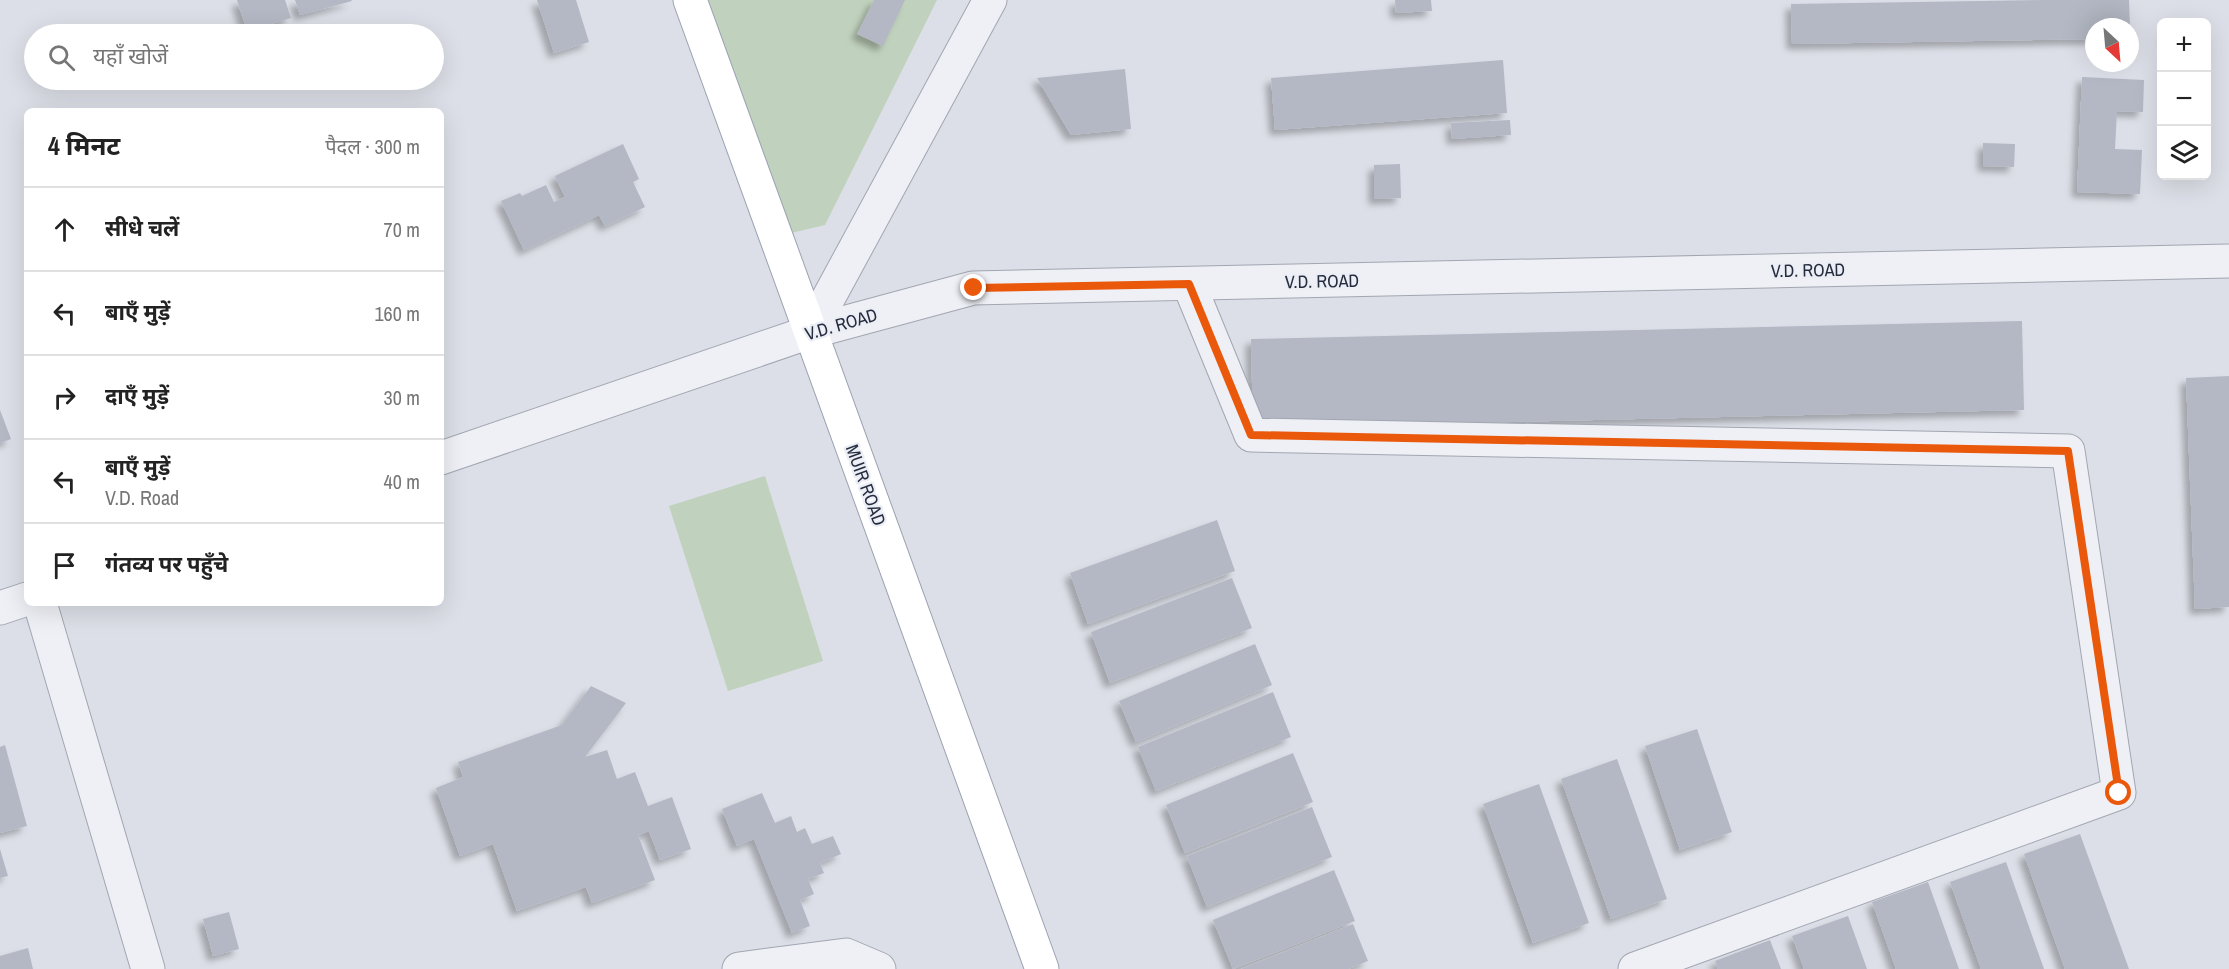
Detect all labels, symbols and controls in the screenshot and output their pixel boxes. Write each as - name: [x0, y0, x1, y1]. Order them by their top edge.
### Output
- north arrow: [2085, 18, 2139, 72]
- map controls: [2157, 18, 2211, 180]
- button: +: [2157, 18, 2211, 72]
- search box: [24, 24, 444, 90]
- icon: search: [45, 41, 78, 74]
- text: यहाँ खोजें: [93, 41, 168, 71]
- button: −: [2157, 72, 2211, 126]
- button: layers: [2157, 126, 2211, 180]
- text: 4 मिनट: [48, 128, 120, 163]
- text: पैदल · 300 m: [325, 133, 420, 160]
- icon: ahead: [48, 213, 81, 246]
- text: सीधे चलें: [105, 213, 179, 243]
- text: 70 m: [384, 216, 420, 243]
- street label: V.D. ROAD: [1771, 257, 1845, 283]
- street label: V.D. ROAD: [1285, 268, 1359, 294]
- route end: [960, 274, 986, 300]
- icon: left: [48, 297, 81, 330]
- text: बाएँ मुड़ें: [105, 297, 170, 327]
- text: 160 m: [374, 300, 420, 327]
- street label: V.D. ROAD: [802, 302, 880, 346]
- icon: right: [48, 381, 81, 414]
- text: दाएँ मुड़ें: [105, 381, 169, 411]
- text: 30 m: [384, 384, 420, 411]
- street label: MUIR ROAD: [840, 441, 892, 529]
- text: बाएँ मुड़ें: [105, 452, 170, 482]
- icon: left: [48, 465, 81, 498]
- text: 40 m: [384, 468, 420, 495]
- text: V.D. Road: [105, 484, 179, 511]
- icon: arrive: [48, 549, 81, 582]
- text: गंतव्य पर पहुँचे: [105, 549, 228, 579]
- route start: [2105, 779, 2131, 805]

